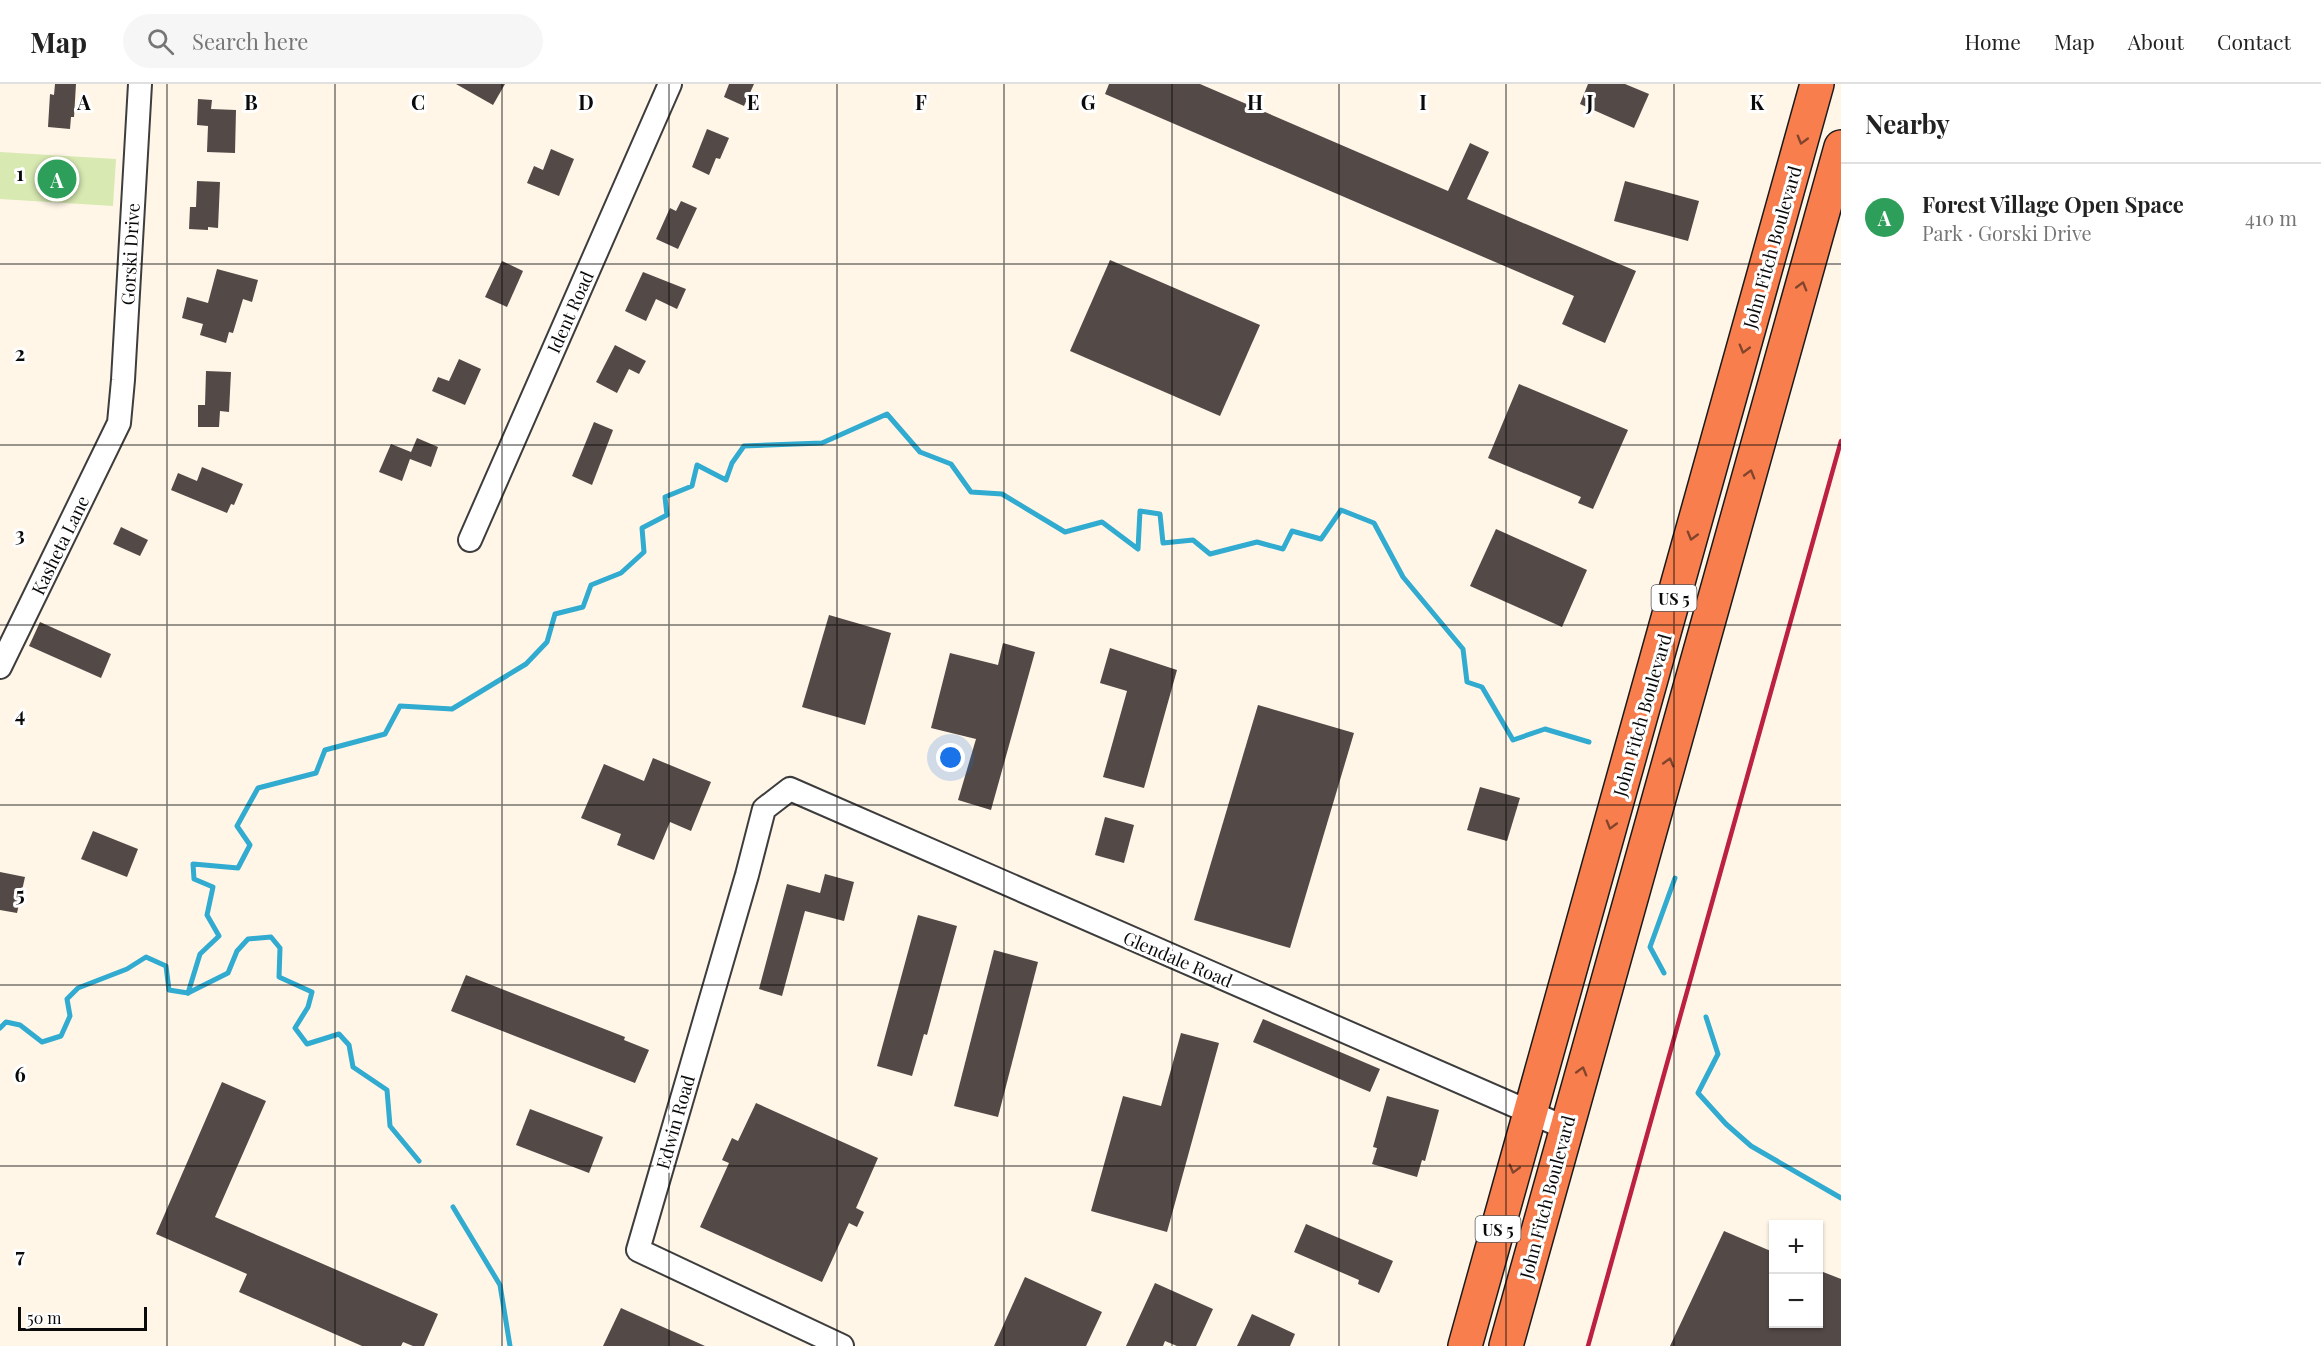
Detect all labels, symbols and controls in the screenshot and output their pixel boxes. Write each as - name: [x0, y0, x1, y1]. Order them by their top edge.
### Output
- search box: [123, 14, 543, 68]
- text: Map: [30, 23, 87, 60]
- icon: search: [144, 25, 177, 58]
- text: Search here: [192, 26, 308, 56]
- text: Home: [1965, 27, 2021, 55]
- text: Map: [2054, 27, 2095, 55]
- text: About: [2128, 27, 2184, 55]
- text: Contact: [2217, 27, 2291, 55]
- text: A: [76, 88, 91, 115]
- text: B: [244, 88, 258, 115]
- text: C: [411, 88, 425, 115]
- text: D: [578, 88, 594, 115]
- text: E: [747, 88, 759, 115]
- text: F: [915, 88, 927, 115]
- text: G: [1081, 88, 1096, 115]
- text: H: [1247, 88, 1263, 115]
- text: I: [1419, 88, 1427, 115]
- text: J: [1585, 88, 1594, 115]
- text: K: [1750, 88, 1765, 115]
- text: Nearby: [1865, 106, 1950, 141]
- one-way arrow: [1797, 134, 1809, 145]
- pin: A: [38, 156, 76, 202]
- text: 1: [16, 159, 24, 186]
- street label: John Fitch Boulevard: [1737, 162, 1807, 332]
- text: Forest Village Open Space: [1922, 189, 2184, 219]
- street label: Gorski Drive: [115, 202, 145, 306]
- text: A: [1878, 204, 1891, 231]
- text: 410 m: [2245, 204, 2297, 231]
- text: Park · Gorski Drive: [1922, 219, 2092, 246]
- street label: Ident Road: [541, 267, 599, 357]
- one-way arrow: [1795, 281, 1807, 292]
- text: 2: [15, 339, 25, 366]
- one-way arrow: [1739, 343, 1751, 353]
- one-way arrow: [1742, 469, 1755, 479]
- street label: Kasheta Lane: [26, 491, 94, 599]
- text: 3: [15, 520, 25, 547]
- one-way arrow: [1686, 531, 1699, 541]
- road number: US 5: [1652, 585, 1696, 611]
- street label: John Fitch Boulevard: [1607, 630, 1677, 800]
- text: 4: [15, 700, 25, 727]
- your location: [936, 743, 965, 772]
- one-way arrow: [1661, 758, 1674, 768]
- one-way arrow: [1606, 819, 1618, 830]
- text: 5: [15, 880, 25, 907]
- street label: Glendale Road: [1120, 925, 1237, 993]
- text: 6: [14, 1060, 26, 1087]
- one-way arrow: [1575, 1067, 1587, 1077]
- street label: Edwin Road: [650, 1072, 700, 1172]
- street label: John Fitch Boulevard: [1513, 1112, 1580, 1282]
- one-way arrow: [1509, 1164, 1522, 1174]
- road number: US 5: [1476, 1216, 1520, 1242]
- map controls: [1769, 1220, 1823, 1328]
- button: +: [1769, 1220, 1823, 1274]
- text: 7: [15, 1241, 25, 1268]
- button: −: [1769, 1274, 1823, 1328]
- scale bar: [18, 1304, 147, 1332]
- text: 50 m: [27, 1307, 61, 1328]

